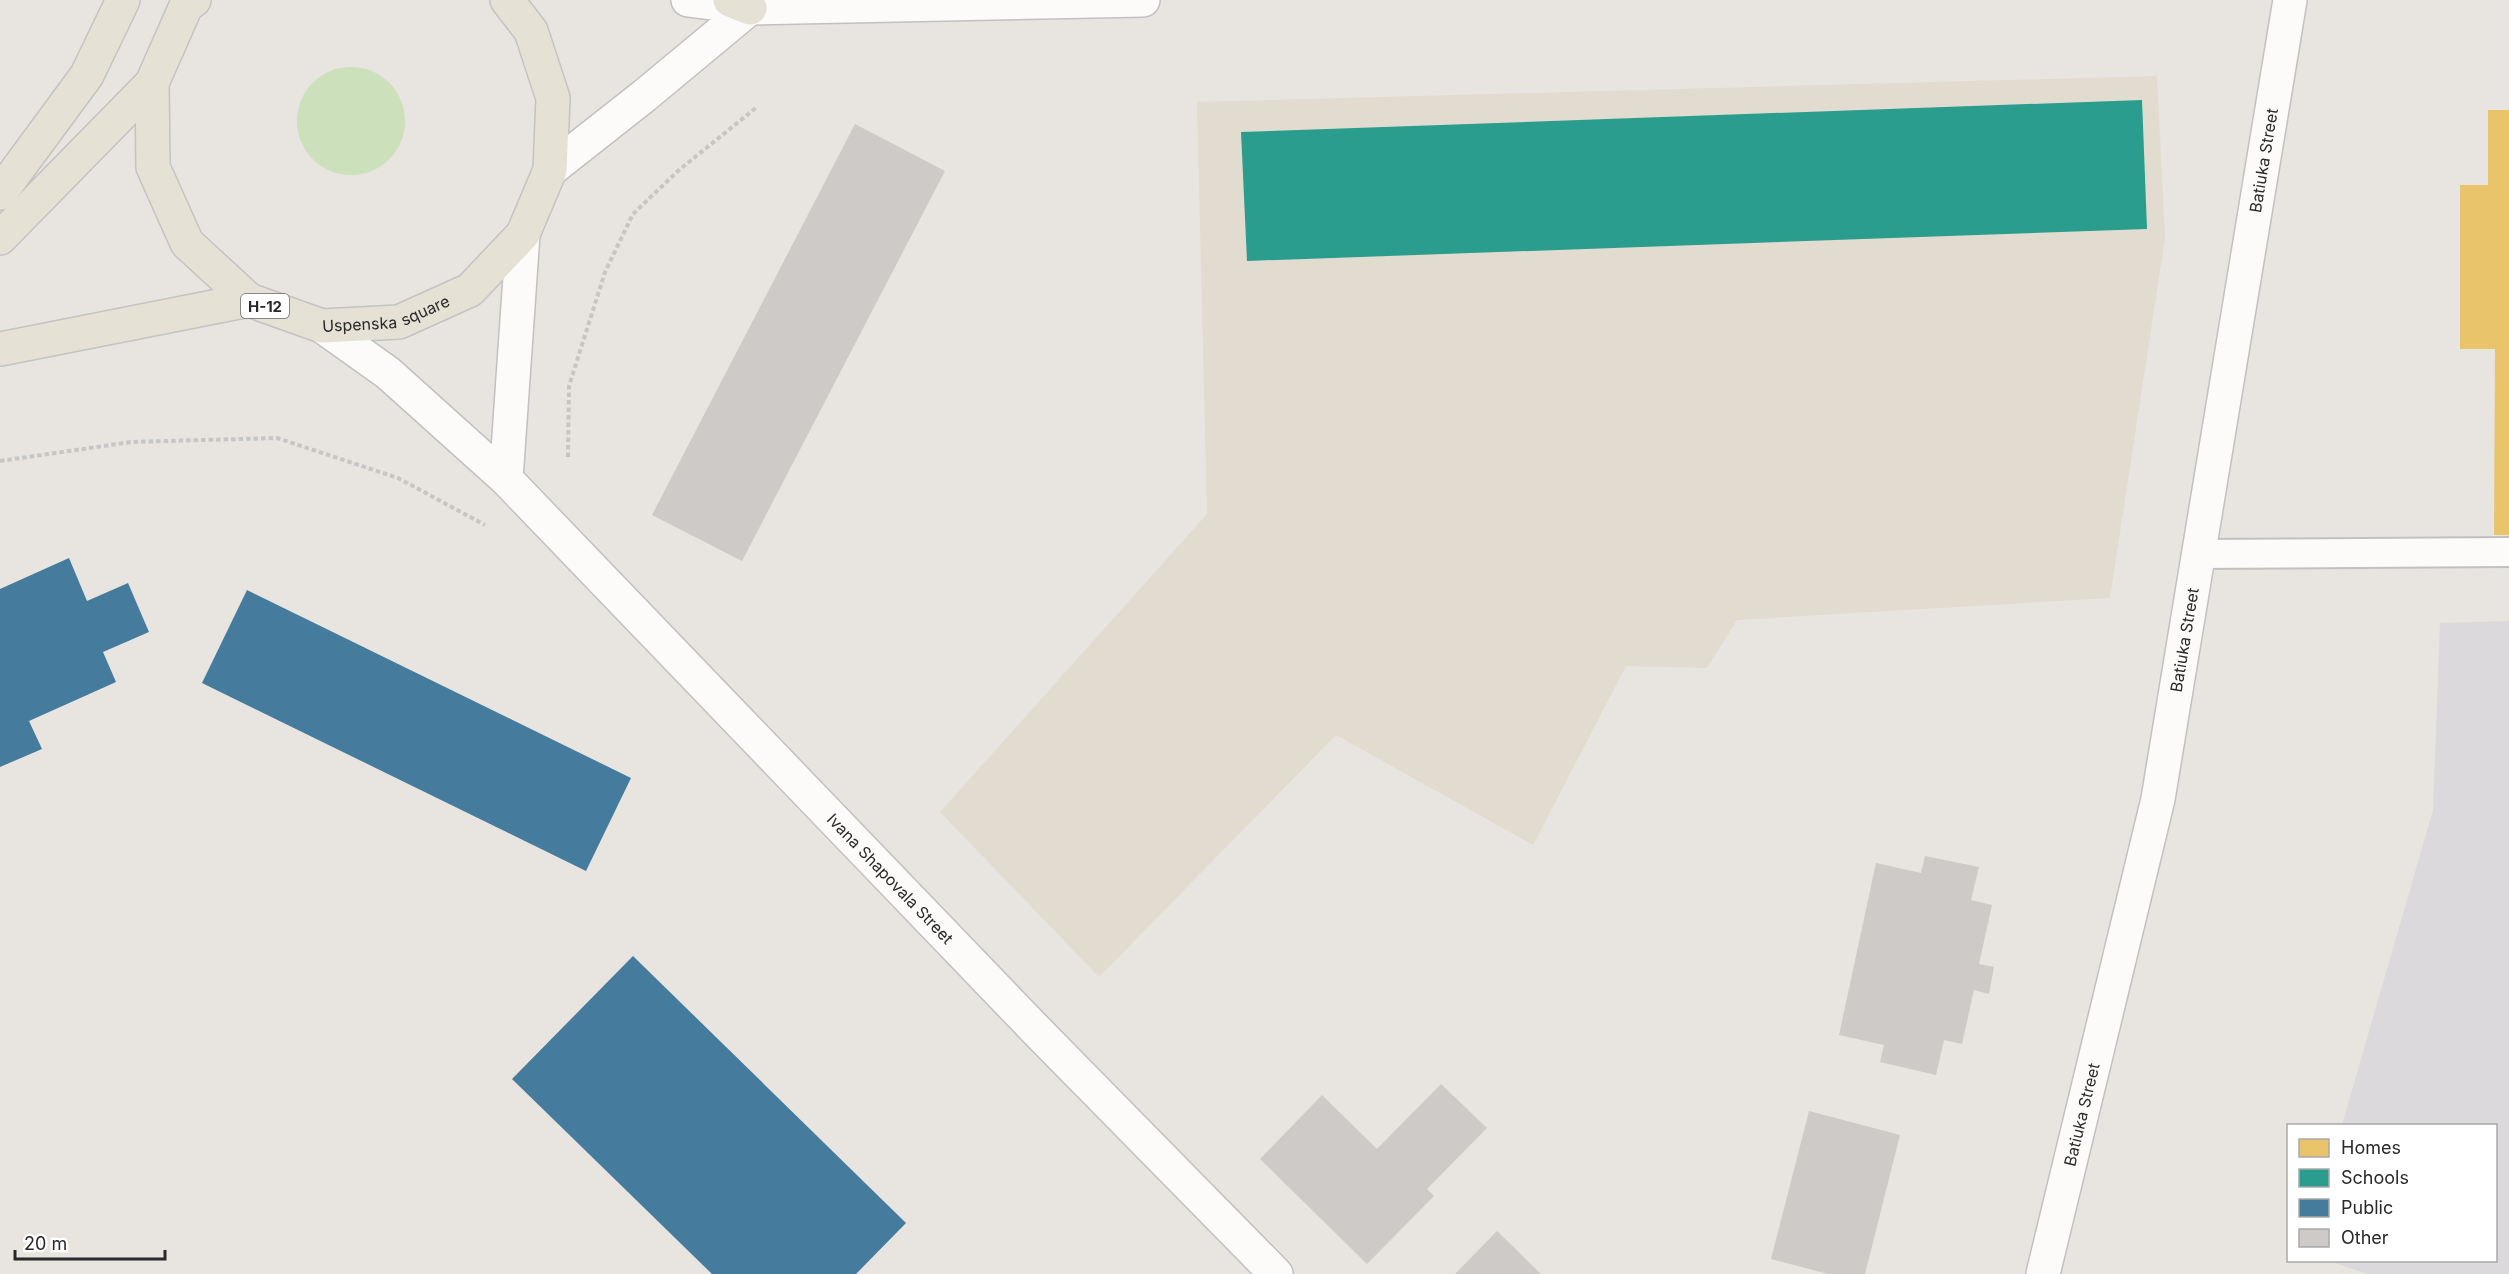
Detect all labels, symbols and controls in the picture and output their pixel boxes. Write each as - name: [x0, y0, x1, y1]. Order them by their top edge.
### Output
- street label: Batiuka Street: [2245, 107, 2282, 214]
- street label: Uspenska square: [322, 290, 453, 336]
- road number: Н-12: [241, 294, 289, 318]
- street label: Batiuka Street: [2166, 586, 2203, 694]
- street label: Ivana Shapovala Street: [823, 809, 958, 948]
- street label: Batiuka Street: [2059, 1061, 2104, 1168]
- legend: [2287, 1124, 2497, 1262]
- text: Homes: [2341, 1137, 2401, 1158]
- text: Schools: [2341, 1167, 2409, 1188]
- text: Public: [2341, 1197, 2393, 1218]
- scale bar: [15, 1223, 165, 1261]
- text: Other: [2341, 1227, 2389, 1248]
- text: 20 m: [24, 1233, 67, 1254]

